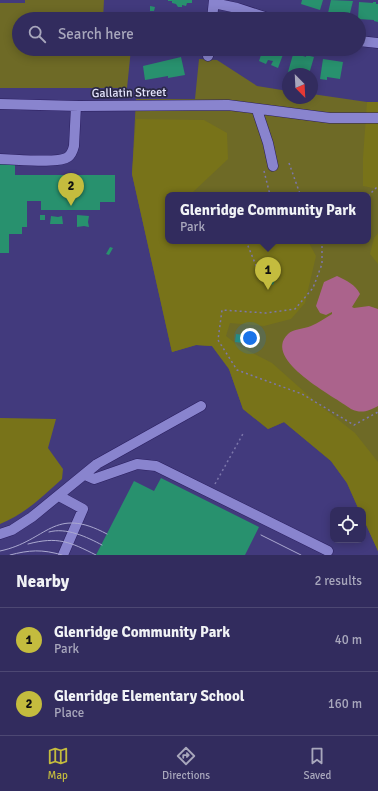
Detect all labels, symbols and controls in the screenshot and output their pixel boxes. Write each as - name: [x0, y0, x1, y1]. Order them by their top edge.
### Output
- search box: [12, 12, 366, 56]
- icon: search: [26, 23, 48, 45]
- text: Search here: [58, 25, 134, 43]
- north arrow: [282, 68, 318, 104]
- street label: Gallatin Street: [92, 85, 166, 101]
- pin: 2: [58, 173, 84, 206]
- popup: [165, 192, 371, 244]
- text: Glenridge Community Park: [180, 201, 356, 219]
- text: Park: [180, 219, 205, 235]
- pin: 1: [255, 257, 281, 290]
- your location: [240, 328, 260, 348]
- map controls: [330, 507, 366, 543]
- button: locate: [330, 507, 366, 543]
- text: Nearby: [16, 571, 69, 592]
- text: 2 results: [314, 573, 362, 589]
- text: Glenridge Community Park: [54, 623, 230, 641]
- text: 1: [25, 632, 33, 648]
- text: 40 m: [335, 632, 362, 648]
- text: Park: [54, 641, 79, 657]
- text: Glenridge Elementary School: [54, 687, 244, 705]
- text: 2: [25, 696, 33, 712]
- text: 160 m: [328, 696, 362, 712]
- text: Place: [54, 705, 84, 721]
- tab: Map: [47, 745, 69, 782]
- tab: Directions: [162, 745, 210, 782]
- tab: Saved: [304, 745, 331, 782]

